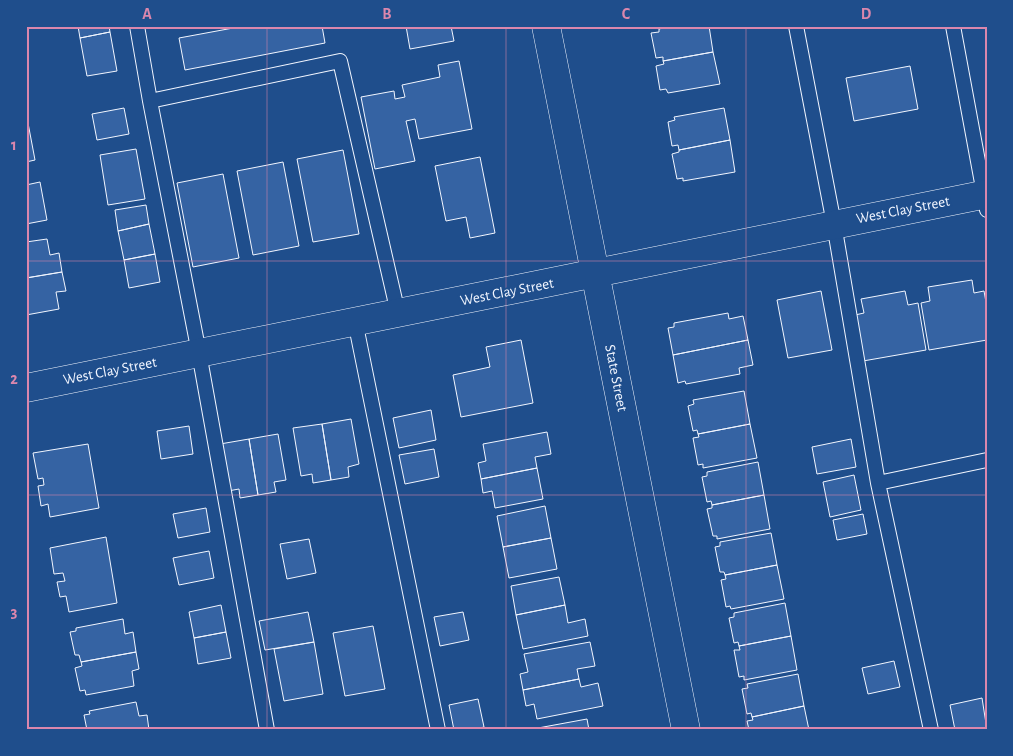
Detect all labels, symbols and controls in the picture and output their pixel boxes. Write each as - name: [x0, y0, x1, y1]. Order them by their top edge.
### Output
- text: A: [142, 6, 152, 22]
- text: B: [382, 6, 392, 22]
- text: C: [622, 6, 631, 22]
- text: D: [861, 6, 872, 22]
- text: 1: [11, 137, 17, 153]
- street label: West Clay Street: [855, 194, 951, 226]
- street label: West Clay Street: [459, 276, 555, 308]
- street label: State Street: [602, 343, 630, 413]
- street label: West Clay Street: [62, 355, 158, 387]
- text: 2: [10, 371, 18, 387]
- text: 3: [11, 604, 18, 620]

